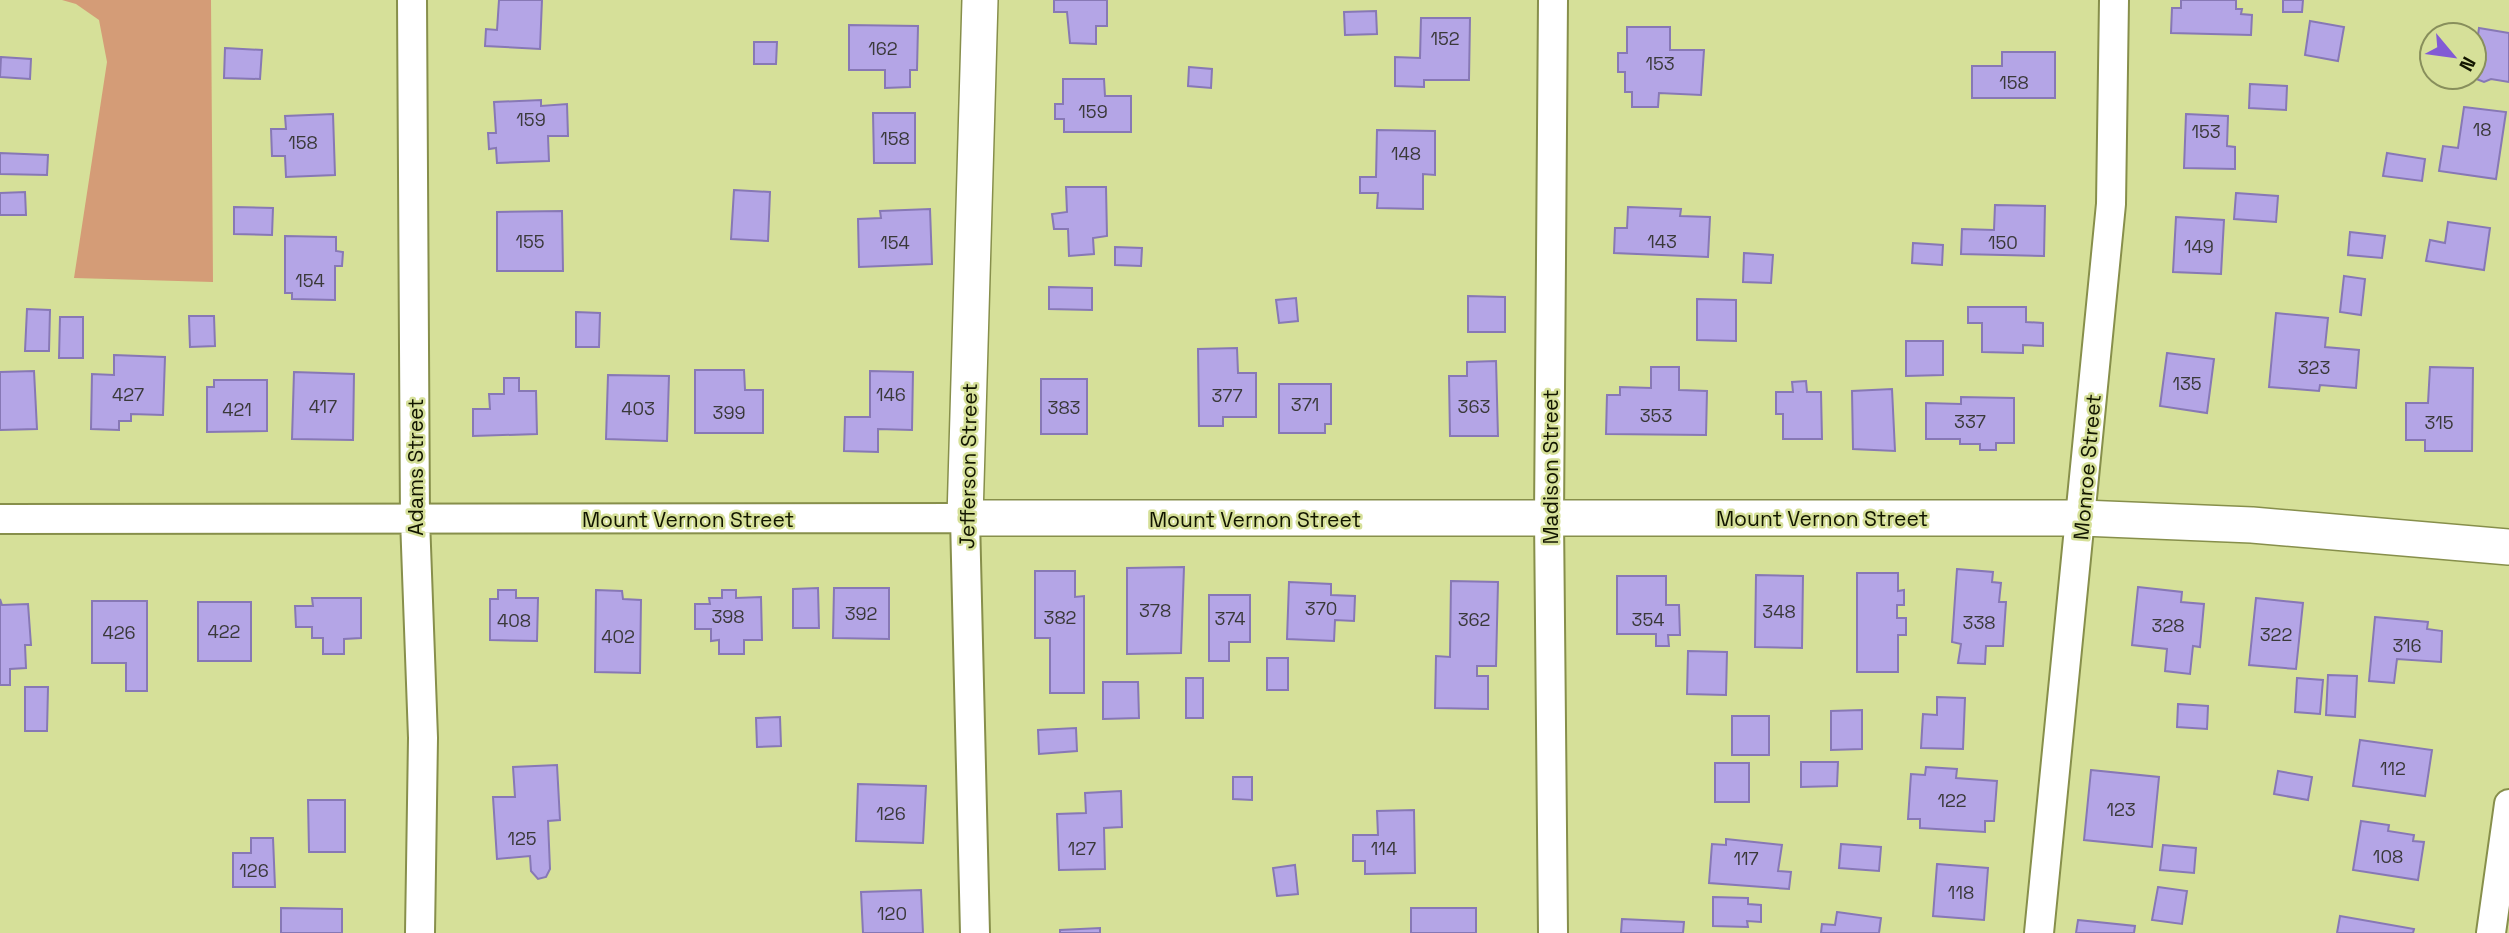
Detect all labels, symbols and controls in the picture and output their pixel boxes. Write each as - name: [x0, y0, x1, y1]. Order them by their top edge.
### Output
- north arrow: [2418, 21, 2488, 91]
- house number: 152: [1430, 27, 1460, 50]
- house number: 162: [868, 37, 898, 60]
- house number: 153: [1645, 52, 1675, 75]
- text: N: [2453, 52, 2481, 76]
- house number: 158: [1999, 71, 2029, 94]
- house number: 159: [1078, 100, 1108, 123]
- house number: 159: [516, 108, 546, 131]
- house number: 18: [2473, 118, 2491, 141]
- house number: 153: [2191, 120, 2221, 143]
- house number: 158: [880, 127, 910, 150]
- house number: 158: [288, 131, 318, 154]
- house number: 148: [1391, 142, 1421, 165]
- house number: 155: [515, 230, 545, 253]
- house number: 143: [1647, 230, 1677, 253]
- house number: 154: [880, 231, 910, 254]
- house number: 150: [1988, 231, 2018, 254]
- house number: 149: [2184, 235, 2214, 258]
- house number: 154: [295, 269, 325, 292]
- house number: 323: [2298, 356, 2330, 379]
- house number: 135: [2172, 372, 2202, 395]
- house number: 427: [112, 383, 144, 406]
- house number: 146: [876, 383, 906, 406]
- street label: Jefferson Street: [953, 383, 983, 549]
- house number: 377: [1211, 384, 1243, 407]
- street label: Madison Street: [1537, 389, 1564, 545]
- house number: 371: [1291, 393, 1319, 416]
- street label: Monroe Street: [2067, 393, 2107, 541]
- house number: 417: [309, 395, 337, 418]
- house number: 363: [1458, 395, 1490, 418]
- house number: 383: [1048, 396, 1080, 419]
- house number: 403: [621, 397, 655, 420]
- house number: 421: [222, 398, 252, 421]
- street label: Adams Street: [402, 398, 429, 536]
- house number: 399: [713, 401, 745, 424]
- house number: 353: [1640, 404, 1672, 427]
- house number: 337: [1954, 410, 1986, 433]
- house number: 315: [2425, 411, 2453, 434]
- street label: Mount Vernon Street: [1716, 505, 1928, 532]
- street label: Mount Vernon Street: [582, 506, 794, 533]
- street label: Mount Vernon Street: [1149, 506, 1361, 533]
- house number: 370: [1305, 597, 1337, 620]
- house number: 378: [1139, 599, 1171, 622]
- house number: 348: [1762, 600, 1796, 623]
- house number: 392: [845, 602, 877, 625]
- house number: 398: [711, 605, 745, 628]
- house number: 382: [1044, 606, 1076, 629]
- house number: 374: [1214, 607, 1246, 630]
- house number: 362: [1458, 608, 1490, 631]
- house number: 354: [1632, 608, 1664, 631]
- house number: 408: [497, 609, 531, 632]
- house number: 338: [1963, 611, 1995, 634]
- house number: 328: [2152, 614, 2184, 637]
- house number: 422: [208, 620, 240, 643]
- house number: 426: [102, 621, 136, 644]
- house number: 322: [2260, 623, 2292, 646]
- house number: 402: [601, 625, 635, 648]
- house number: 316: [2392, 634, 2422, 657]
- house number: 112: [2380, 757, 2406, 780]
- house number: 122: [1937, 789, 1967, 812]
- house number: 123: [2106, 798, 2136, 821]
- house number: 126: [876, 802, 906, 825]
- house number: 125: [507, 827, 537, 850]
- house number: 127: [1068, 837, 1096, 860]
- house number: 114: [1371, 837, 1397, 860]
- house number: 108: [2373, 845, 2403, 868]
- house number: 117: [1733, 847, 1759, 870]
- house number: 126: [239, 859, 269, 882]
- house number: 118: [1948, 881, 1974, 904]
- house number: 120: [877, 902, 907, 925]

